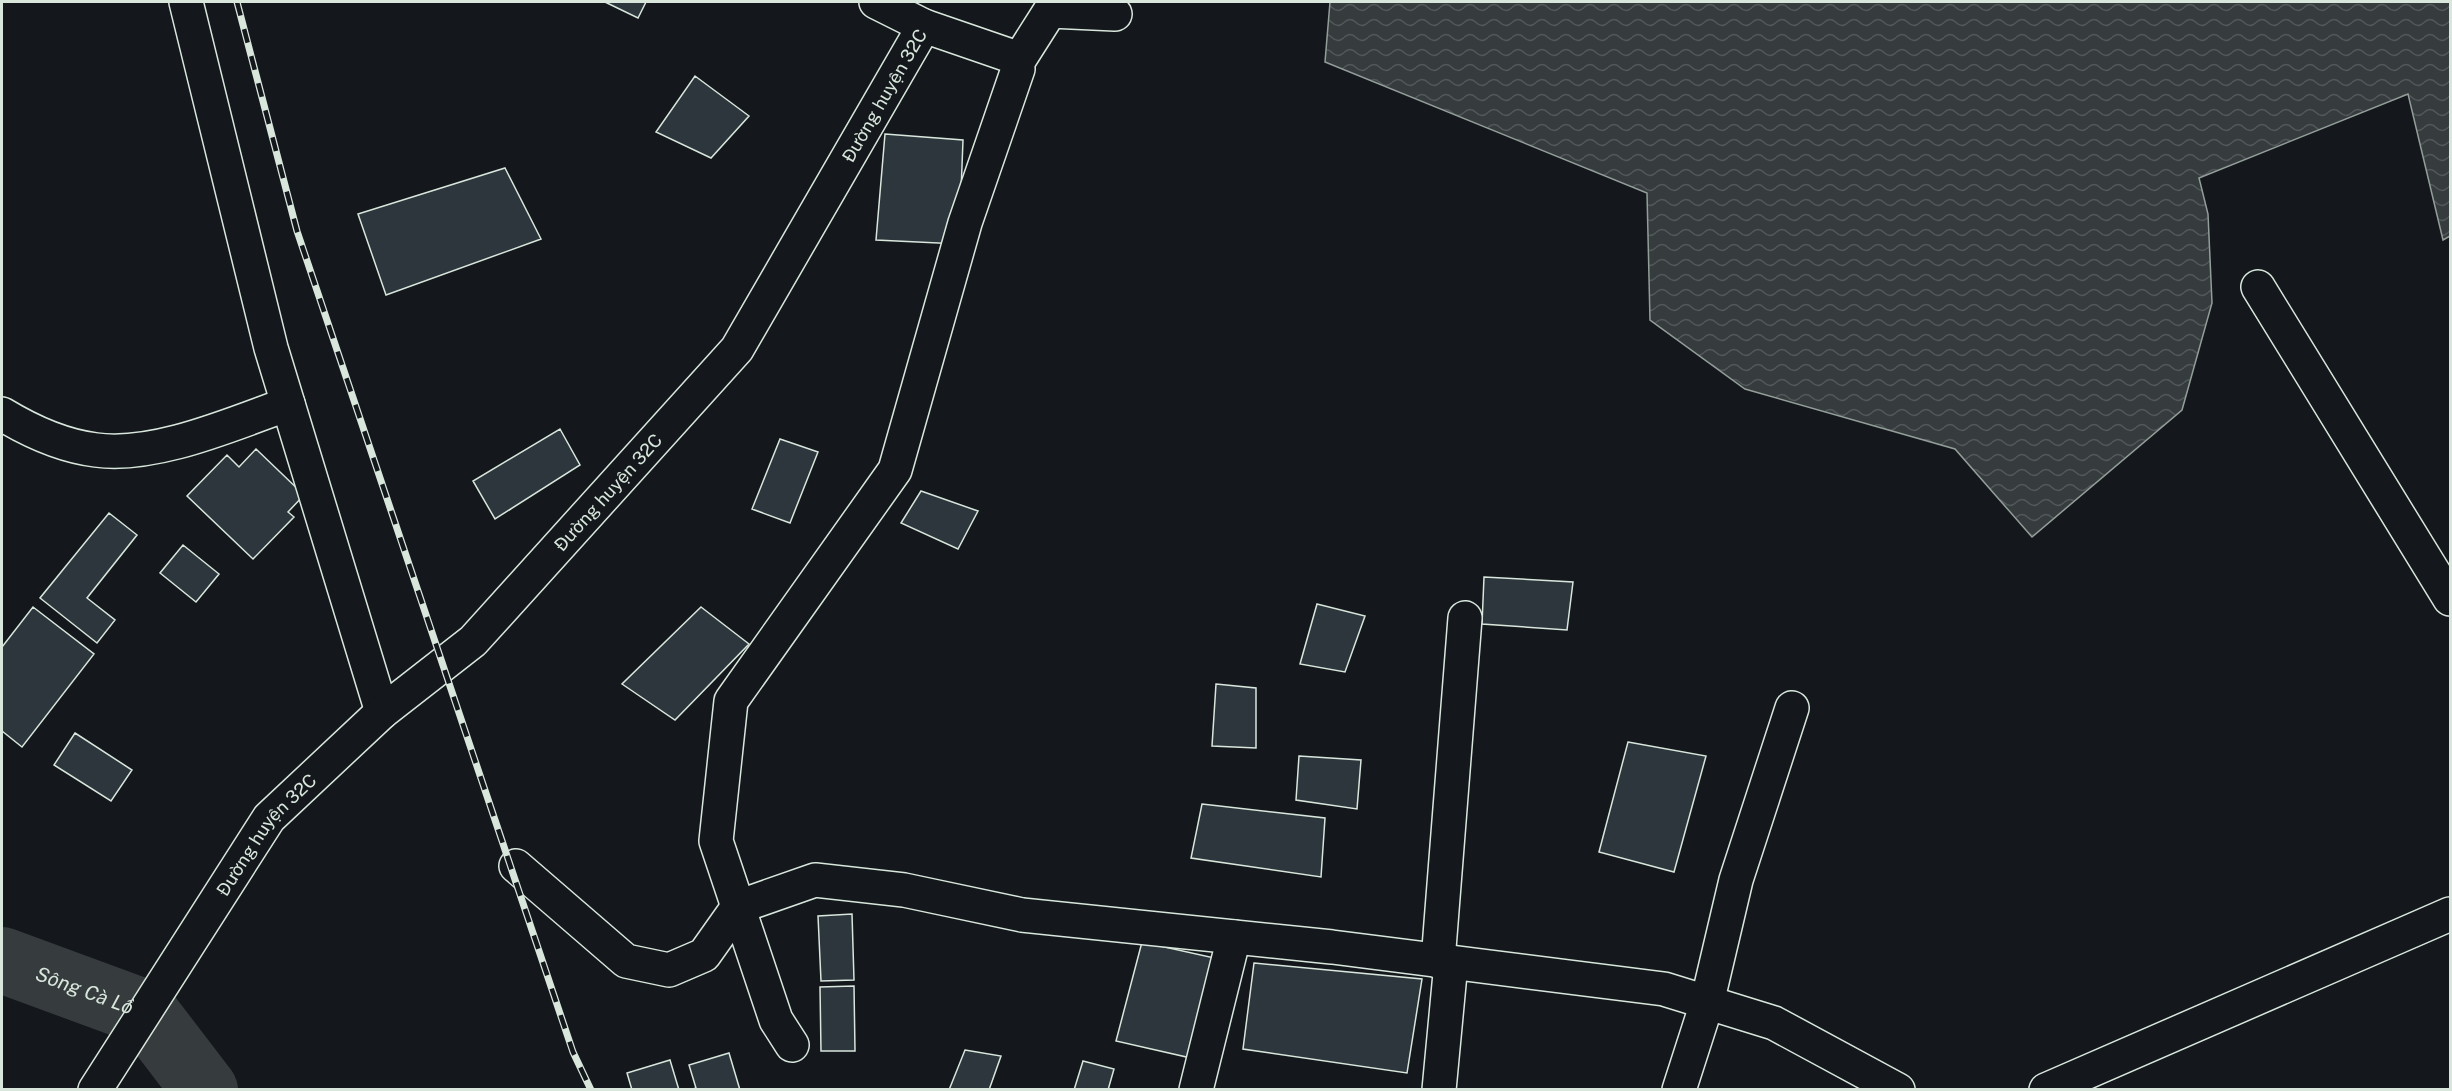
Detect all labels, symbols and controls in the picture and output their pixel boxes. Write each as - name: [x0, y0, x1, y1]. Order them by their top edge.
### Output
- street label: Đường huyện 32C: [837, 25, 931, 166]
- street label: Đường huyện 32C: [549, 429, 666, 555]
- street label: Đường huyện 32C: [212, 769, 320, 900]
- water label: Sông Cà Lồ: [32, 961, 137, 1019]

